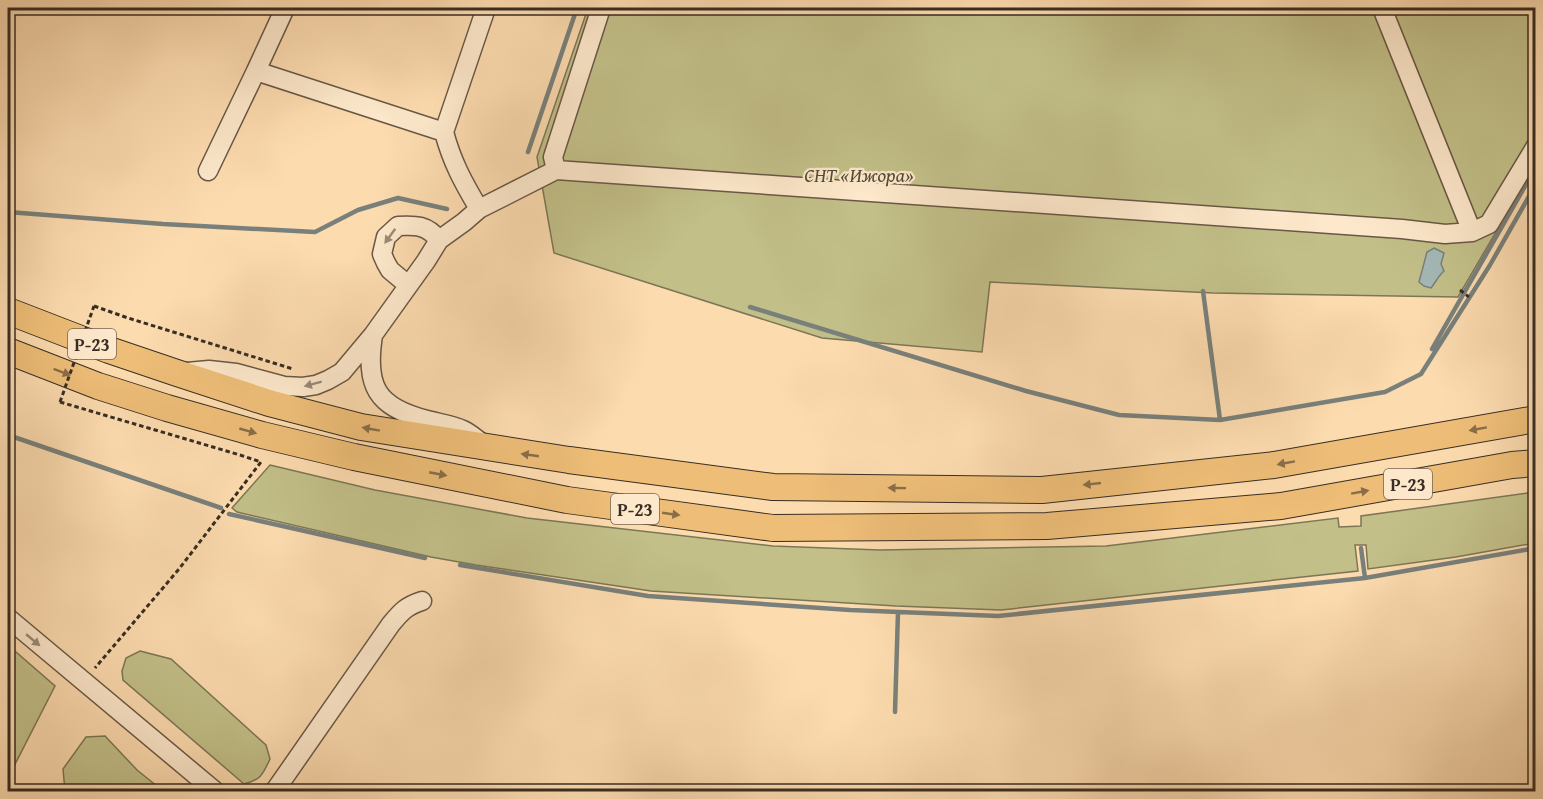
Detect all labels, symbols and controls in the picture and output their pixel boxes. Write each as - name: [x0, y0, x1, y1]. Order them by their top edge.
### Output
- park label: СНТ «Ижора»: [804, 160, 914, 189]
- one-way arrow: [384, 227, 396, 243]
- road number: Р-23: [68, 329, 116, 359]
- one-way arrow: [53, 368, 71, 377]
- one-way arrow: [304, 380, 322, 390]
- one-way arrow: [362, 424, 381, 433]
- one-way arrow: [1468, 424, 1487, 433]
- one-way arrow: [239, 427, 257, 436]
- one-way arrow: [520, 450, 539, 459]
- one-way arrow: [1276, 459, 1295, 468]
- road number: Р-23: [1384, 469, 1432, 499]
- one-way arrow: [429, 470, 448, 479]
- one-way arrow: [1083, 480, 1102, 489]
- one-way arrow: [888, 483, 907, 493]
- one-way arrow: [1350, 487, 1369, 496]
- road number: Р-23: [611, 494, 659, 524]
- one-way arrow: [662, 510, 681, 519]
- one-way arrow: [25, 633, 41, 646]

